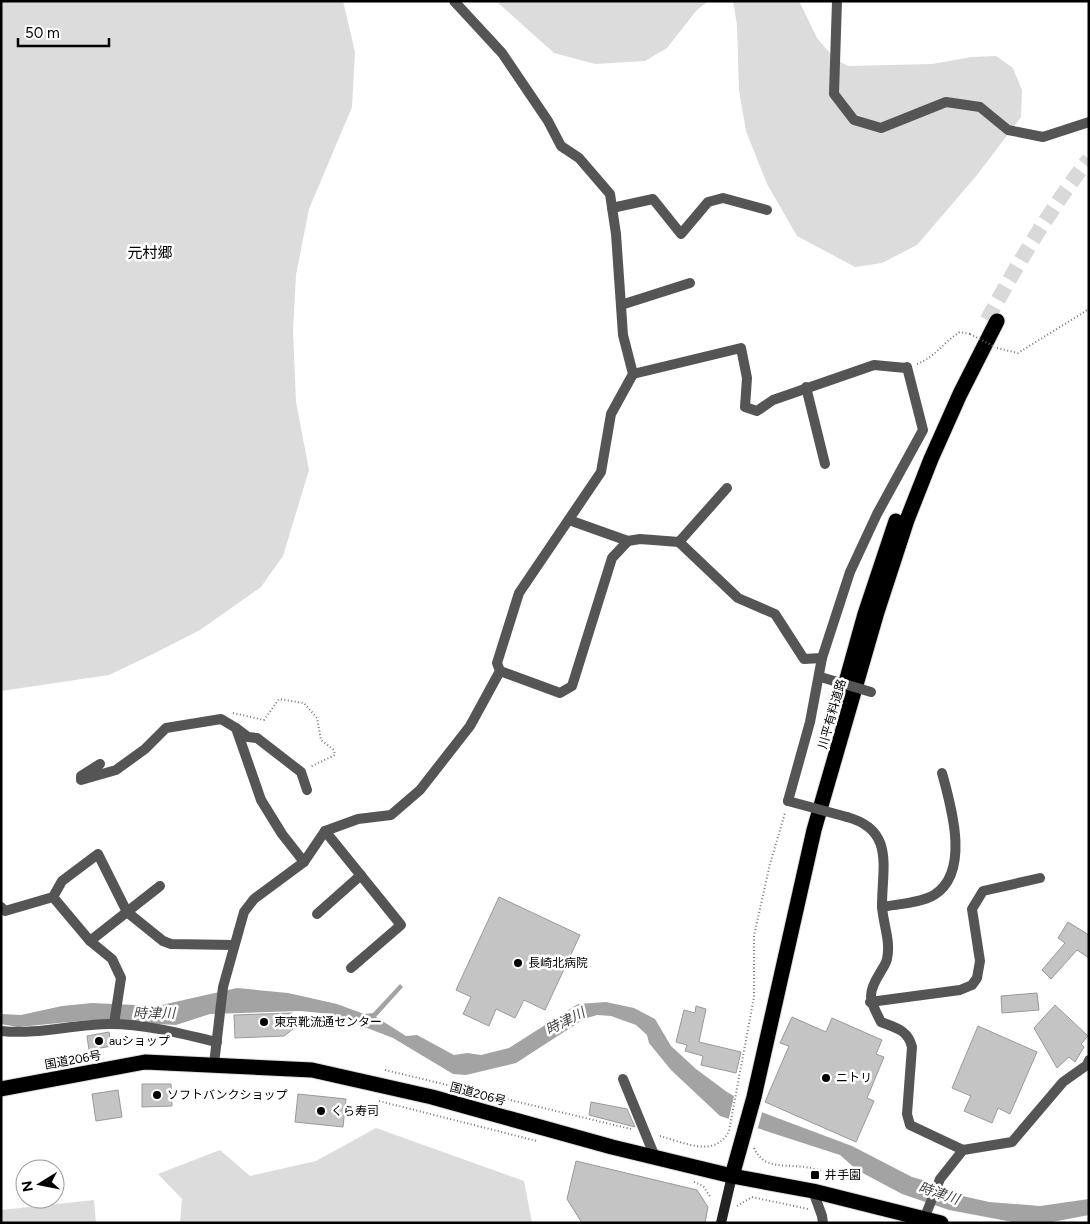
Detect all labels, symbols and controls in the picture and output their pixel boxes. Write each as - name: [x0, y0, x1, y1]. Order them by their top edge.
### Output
- scale bar: [18, 15, 109, 47]
- text: 50 m: [25, 24, 60, 42]
- district label: 元村郷: [127, 244, 173, 262]
- street label: 川平有料道路: [815, 677, 849, 751]
- place label: 長崎北病院: [528, 956, 588, 970]
- marker: 長崎北病院: [512, 957, 524, 969]
- water label: 時津川: [543, 1003, 590, 1039]
- water label: 時津川: [133, 1005, 177, 1022]
- place label: 東京靴流通センター: [274, 1015, 382, 1029]
- marker: 東京靴流通センター: [258, 1016, 270, 1028]
- place label: auショップ: [109, 1034, 170, 1048]
- marker: auショップ: [93, 1035, 105, 1047]
- street label: 国道206号: [44, 1048, 102, 1072]
- place label: ニトリ: [836, 1071, 872, 1085]
- marker: ニトリ: [820, 1072, 832, 1084]
- street label: 国道206号: [449, 1080, 507, 1108]
- place label: ソフトバンクショップ: [167, 1088, 288, 1102]
- marker: ソフトバンクショップ: [151, 1089, 163, 1101]
- place label: くら寿司: [331, 1104, 379, 1118]
- marker: くら寿司: [315, 1105, 327, 1117]
- north arrow: [15, 1159, 65, 1209]
- place label: 井手園: [825, 1168, 861, 1182]
- marker: 井手園: [809, 1169, 821, 1181]
- text: N: [18, 1179, 37, 1193]
- water label: 時津川: [916, 1179, 963, 1209]

